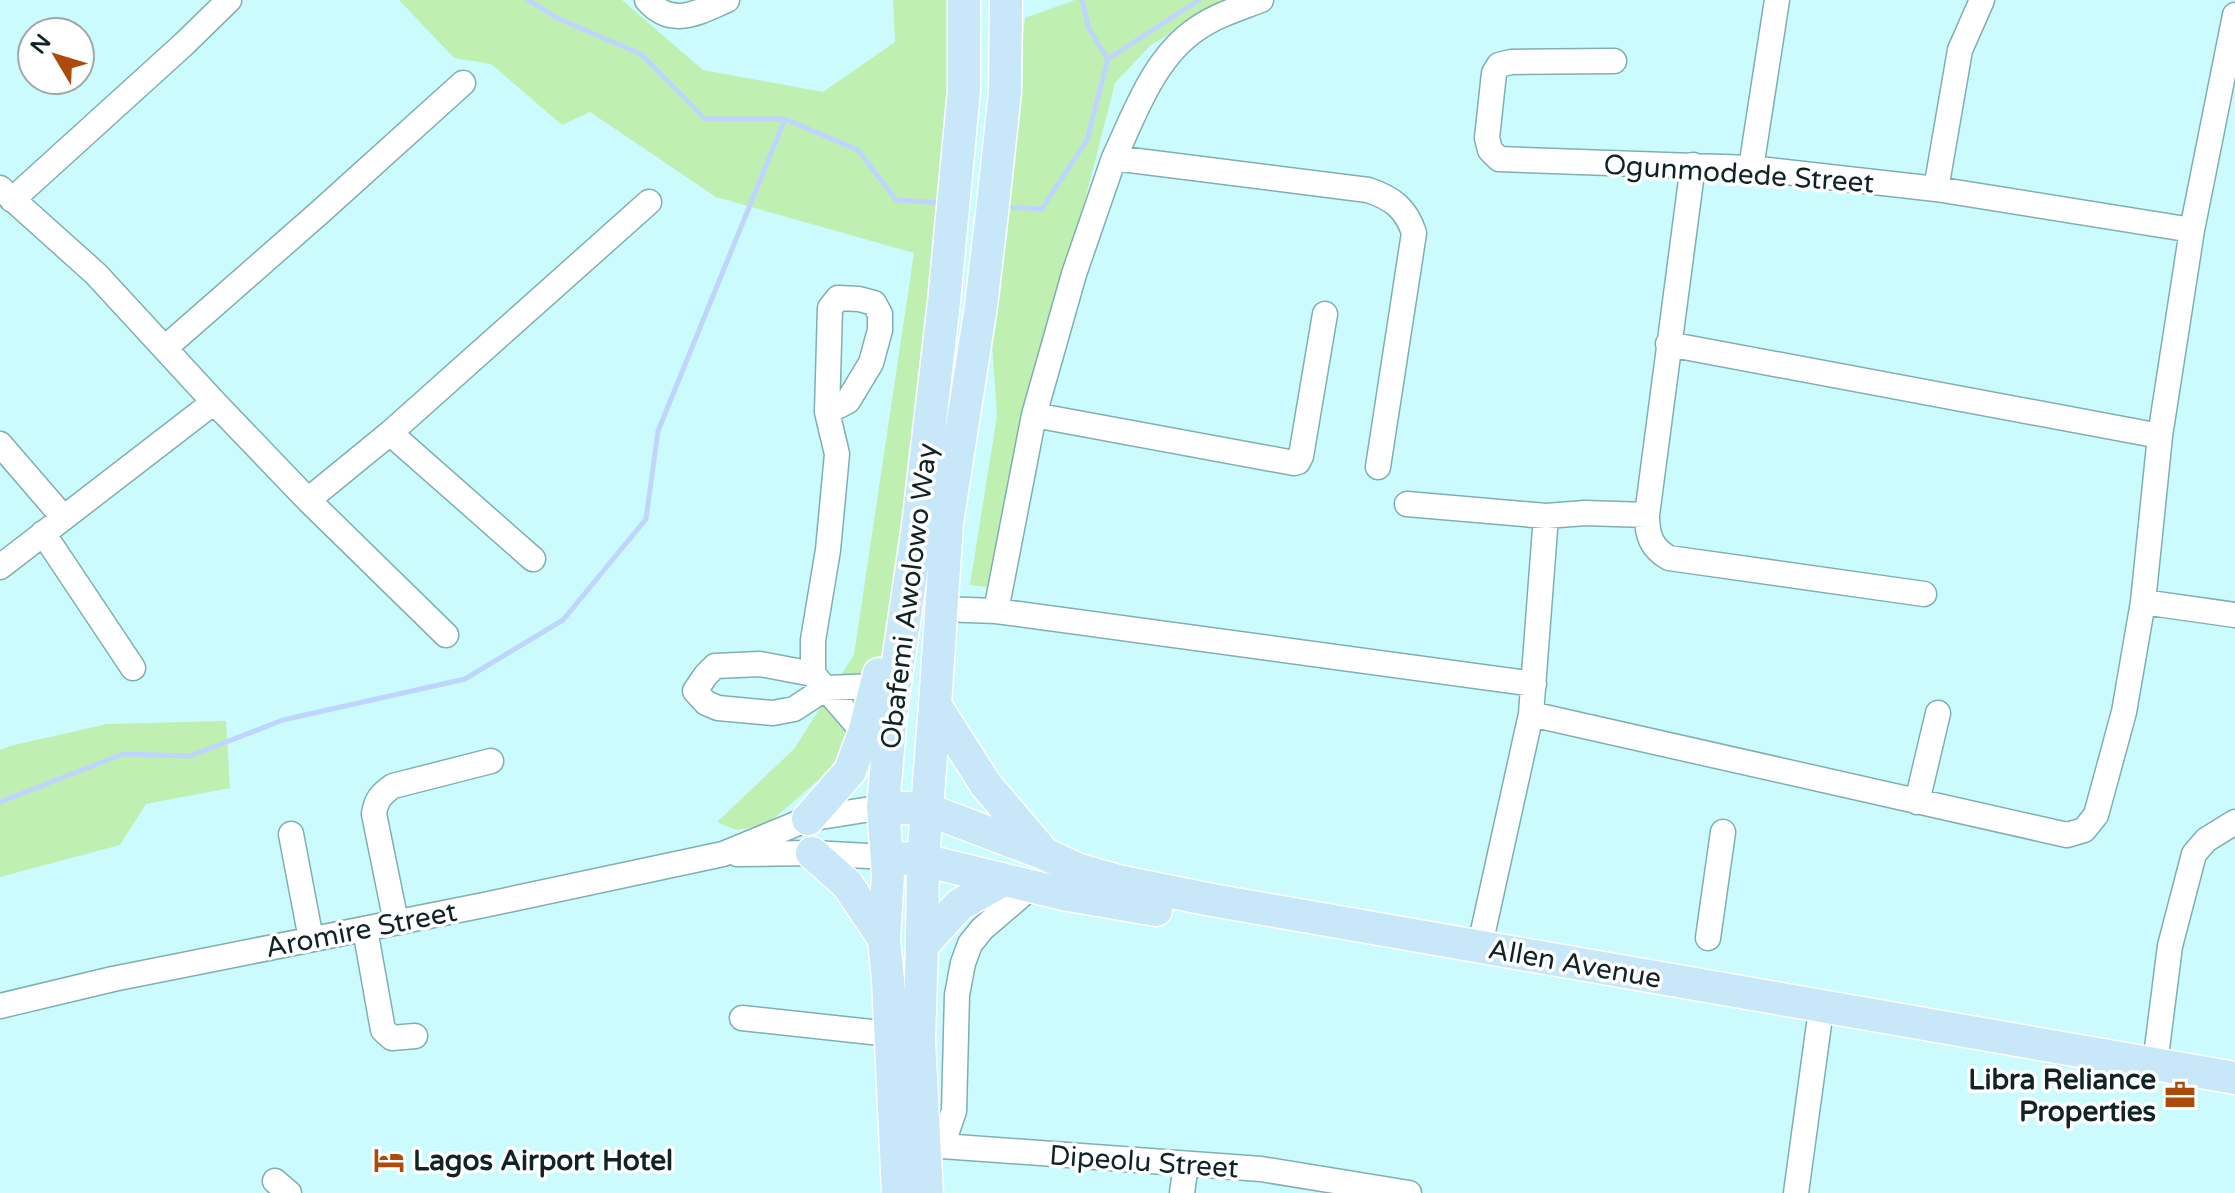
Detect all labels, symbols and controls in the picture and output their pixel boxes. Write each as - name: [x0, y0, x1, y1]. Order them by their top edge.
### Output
- north arrow: [16, 16, 96, 96]
- text: N: [25, 29, 57, 59]
- street label: Ogunmodede Street: [1603, 148, 1876, 200]
- street label: Obafemi Awolowo Way: [873, 441, 945, 751]
- street label: Aromire Street: [263, 895, 460, 965]
- street label: Allen Avenue: [1486, 932, 1664, 996]
- place label: Libra Reliance Properties: [1968, 1063, 2156, 1129]
- office icon: Libra Reliance Properties: [2163, 1078, 2197, 1112]
- street label: Dipeolu Street: [1048, 1138, 1240, 1186]
- hotel icon: Lagos Airport Hotel: [372, 1143, 406, 1177]
- place label: Lagos Airport Hotel: [413, 1144, 673, 1178]

